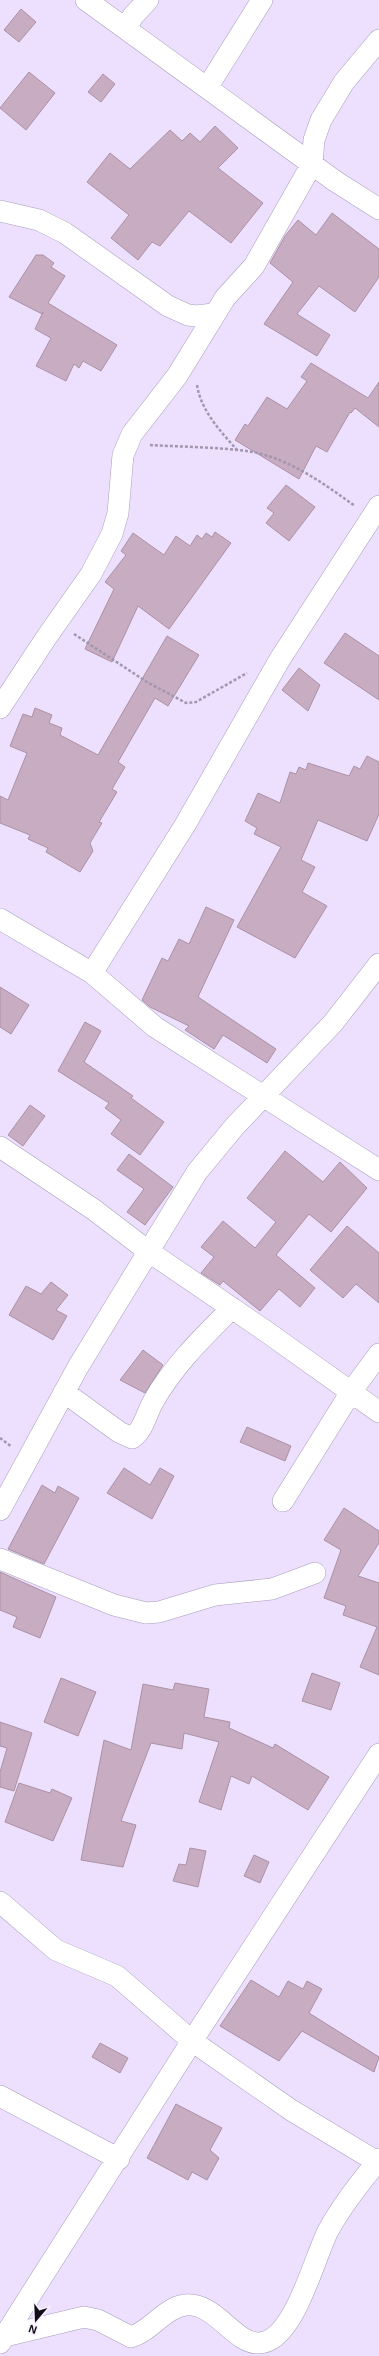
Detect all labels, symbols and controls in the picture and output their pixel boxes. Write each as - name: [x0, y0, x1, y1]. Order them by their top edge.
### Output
- north arrow: [16, 2300, 56, 2340]
- text: N: [27, 2322, 38, 2336]

